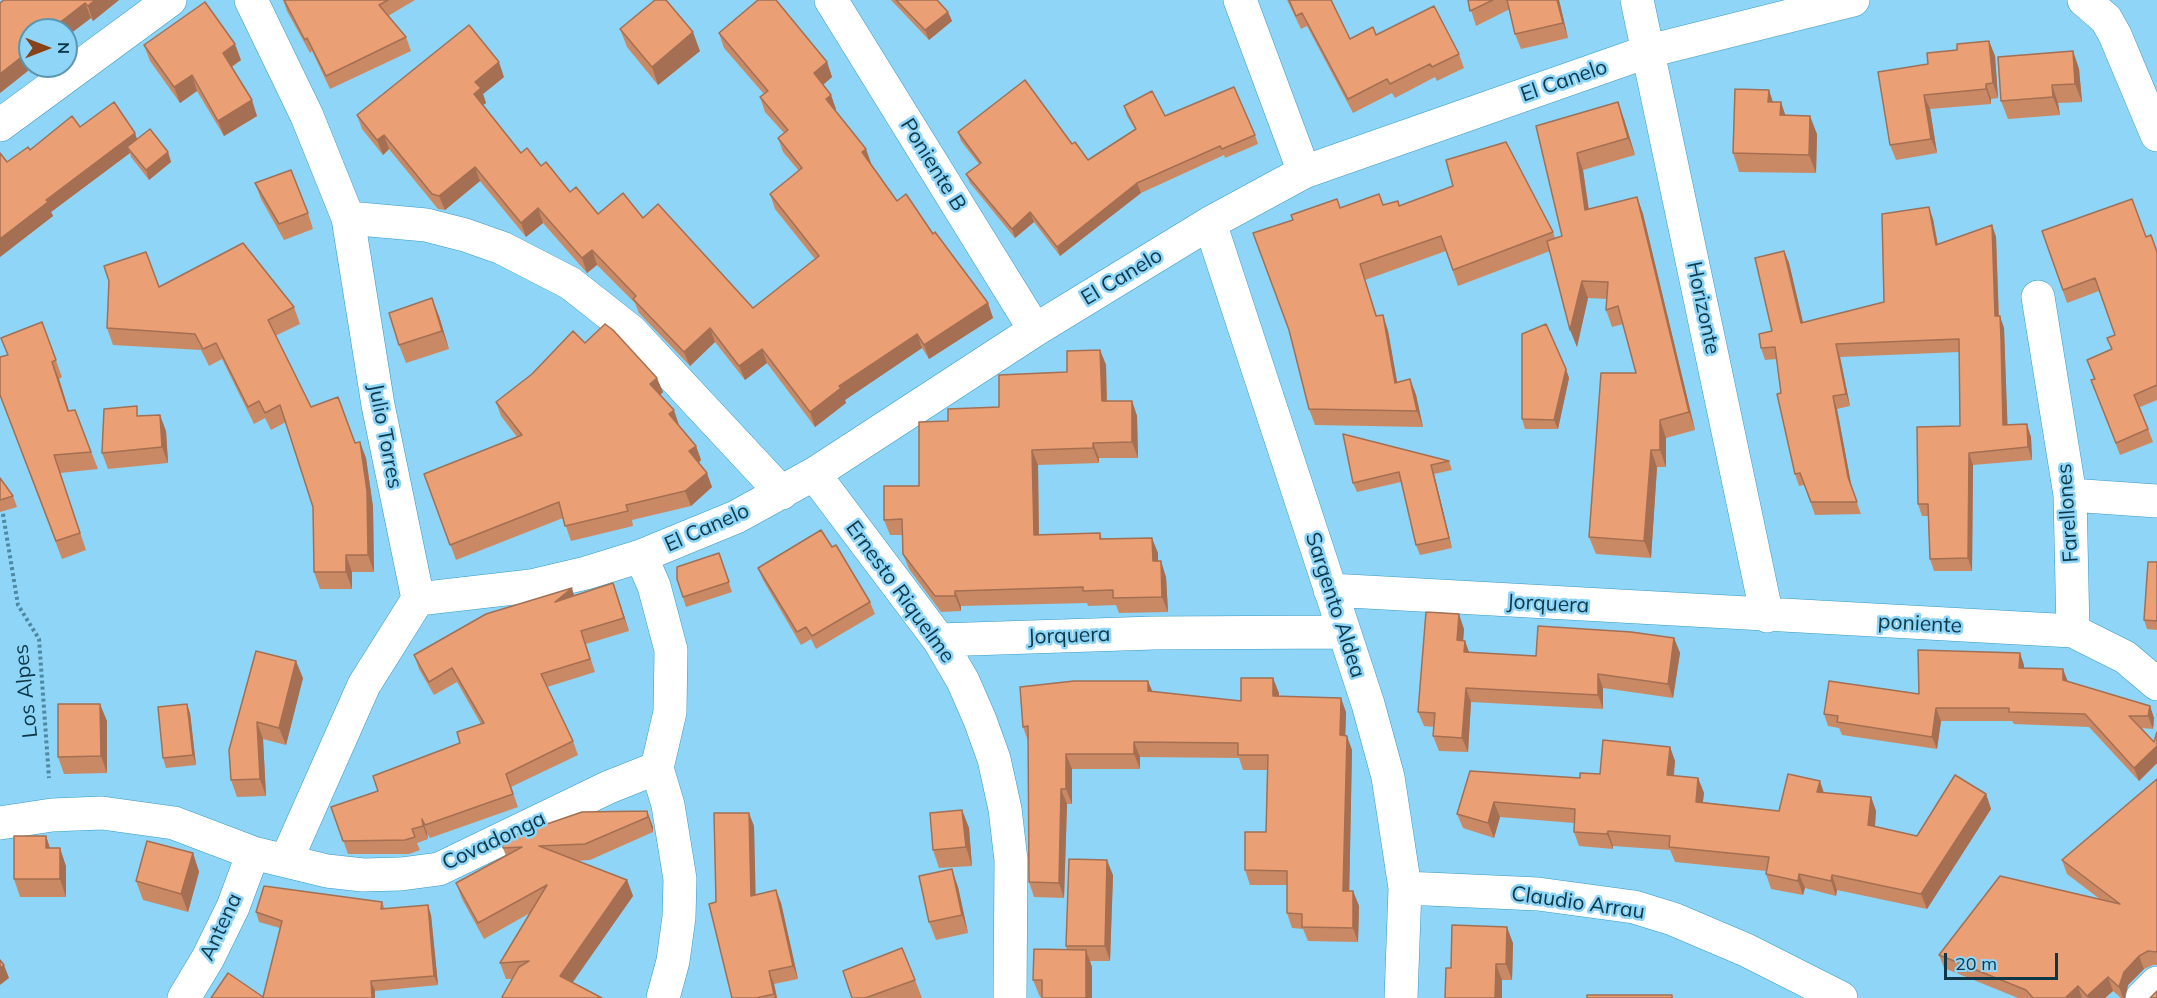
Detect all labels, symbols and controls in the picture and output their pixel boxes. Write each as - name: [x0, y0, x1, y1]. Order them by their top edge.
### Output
- north arrow: [18, 18, 78, 78]
- text: N: [54, 42, 74, 54]
- street label: El Canelo: [1517, 54, 1611, 108]
- street label: Poniente B: [895, 114, 971, 216]
- street label: El Canelo: [1077, 243, 1167, 311]
- street label: Horizonte: [1681, 259, 1725, 357]
- street label: Julio Torres: [362, 381, 408, 491]
- street label: Farellones: [2052, 463, 2084, 563]
- street label: El Canelo: [661, 498, 753, 558]
- street label: Ernesto Riquelme: [840, 516, 960, 668]
- street label: Sargento Aldea: [1300, 529, 1370, 681]
- street label: Jorquera: [1506, 589, 1590, 619]
- street label: poniente: [1877, 609, 1963, 639]
- street label: Jorquera: [1027, 622, 1111, 650]
- street label: Los Alpes: [9, 643, 43, 739]
- street label: Covadonga: [438, 806, 550, 876]
- street label: Claudio Arrau: [1510, 881, 1646, 925]
- street label: Antena: [195, 889, 247, 965]
- scale bar: [1947, 941, 2061, 979]
- text: 20 m: [1955, 952, 1997, 975]

